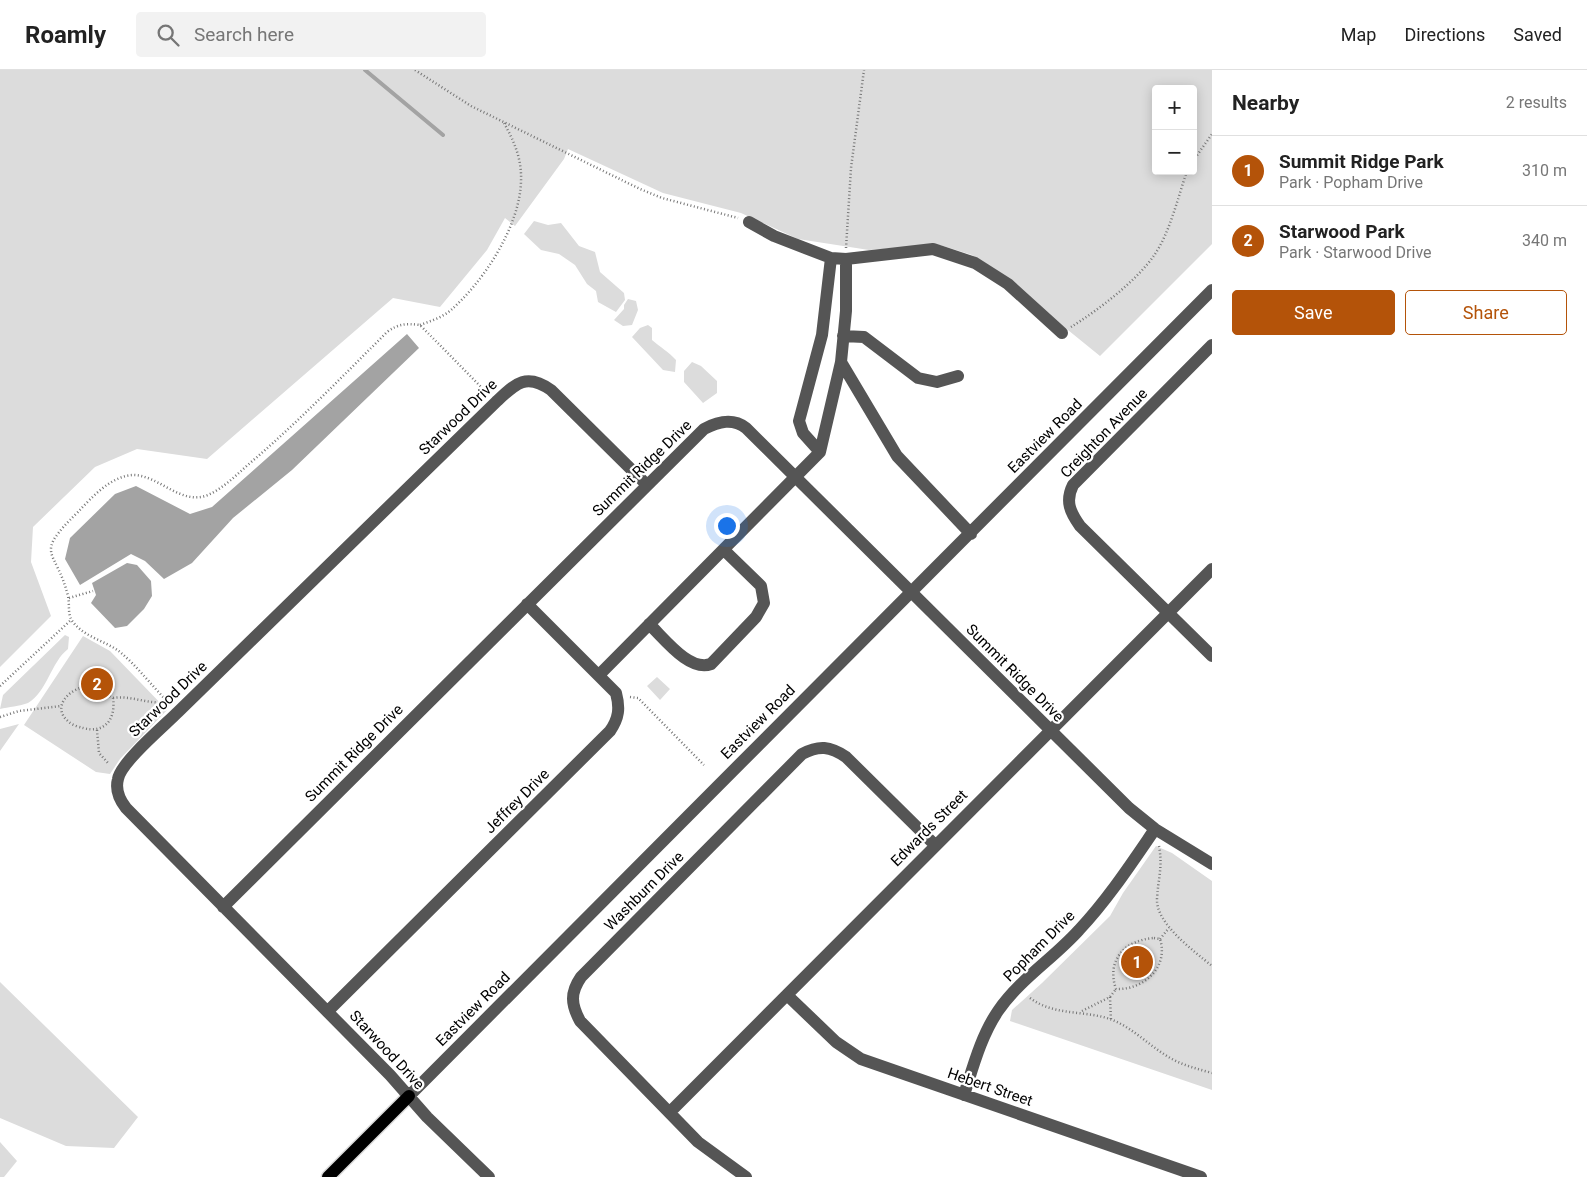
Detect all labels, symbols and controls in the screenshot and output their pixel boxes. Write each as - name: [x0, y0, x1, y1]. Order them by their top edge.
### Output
- search box: [136, 12, 486, 57]
- text: Roamly: [25, 21, 106, 49]
- icon: search: [154, 21, 182, 49]
- text: Search here: [194, 23, 294, 46]
- text: Map: [1341, 24, 1376, 45]
- text: Directions: [1404, 24, 1485, 45]
- text: Saved: [1513, 24, 1562, 45]
- map controls: [1152, 85, 1197, 175]
- button: +: [1152, 85, 1197, 130]
- text: Nearby: [1232, 91, 1299, 115]
- text: 2 results: [1506, 93, 1567, 112]
- button: −: [1152, 130, 1197, 175]
- text: Summit Ridge Park: [1279, 150, 1444, 173]
- text: 1: [1243, 161, 1253, 180]
- text: 310 m: [1522, 161, 1567, 180]
- text: Park · Popham Drive: [1279, 173, 1423, 192]
- text: Starwood Park: [1279, 220, 1405, 243]
- text: 2: [1243, 231, 1253, 250]
- text: 340 m: [1522, 231, 1567, 250]
- text: Park · Starwood Drive: [1279, 243, 1432, 262]
- button: Save: [1232, 290, 1395, 335]
- button: Share: [1405, 290, 1567, 335]
- street label: Starwood Drive: [415, 375, 501, 459]
- street label: Creighton Avenue: [1057, 385, 1151, 481]
- street label: Eastview Road: [1004, 395, 1086, 477]
- street label: Summit Ridge Drive: [589, 416, 695, 520]
- your location: [714, 513, 740, 539]
- street label: Summit Ridge Drive: [962, 620, 1068, 726]
- street label: Starwood Drive: [125, 657, 211, 741]
- pin: 2: [81, 665, 113, 703]
- street label: Eastview Road: [717, 681, 799, 763]
- street label: Summit Ridge Drive: [301, 700, 407, 806]
- street label: Jeffrey Drive: [481, 765, 553, 837]
- street label: Edwards Street: [887, 786, 971, 870]
- street label: Washburn Drive: [601, 848, 687, 934]
- street label: Popham Drive: [1000, 907, 1078, 985]
- pin: 1: [1121, 943, 1153, 981]
- street label: Eastview Road: [432, 968, 514, 1050]
- street label: Starwood Drive: [346, 1007, 428, 1093]
- street label: Hebert Street: [945, 1064, 1035, 1110]

